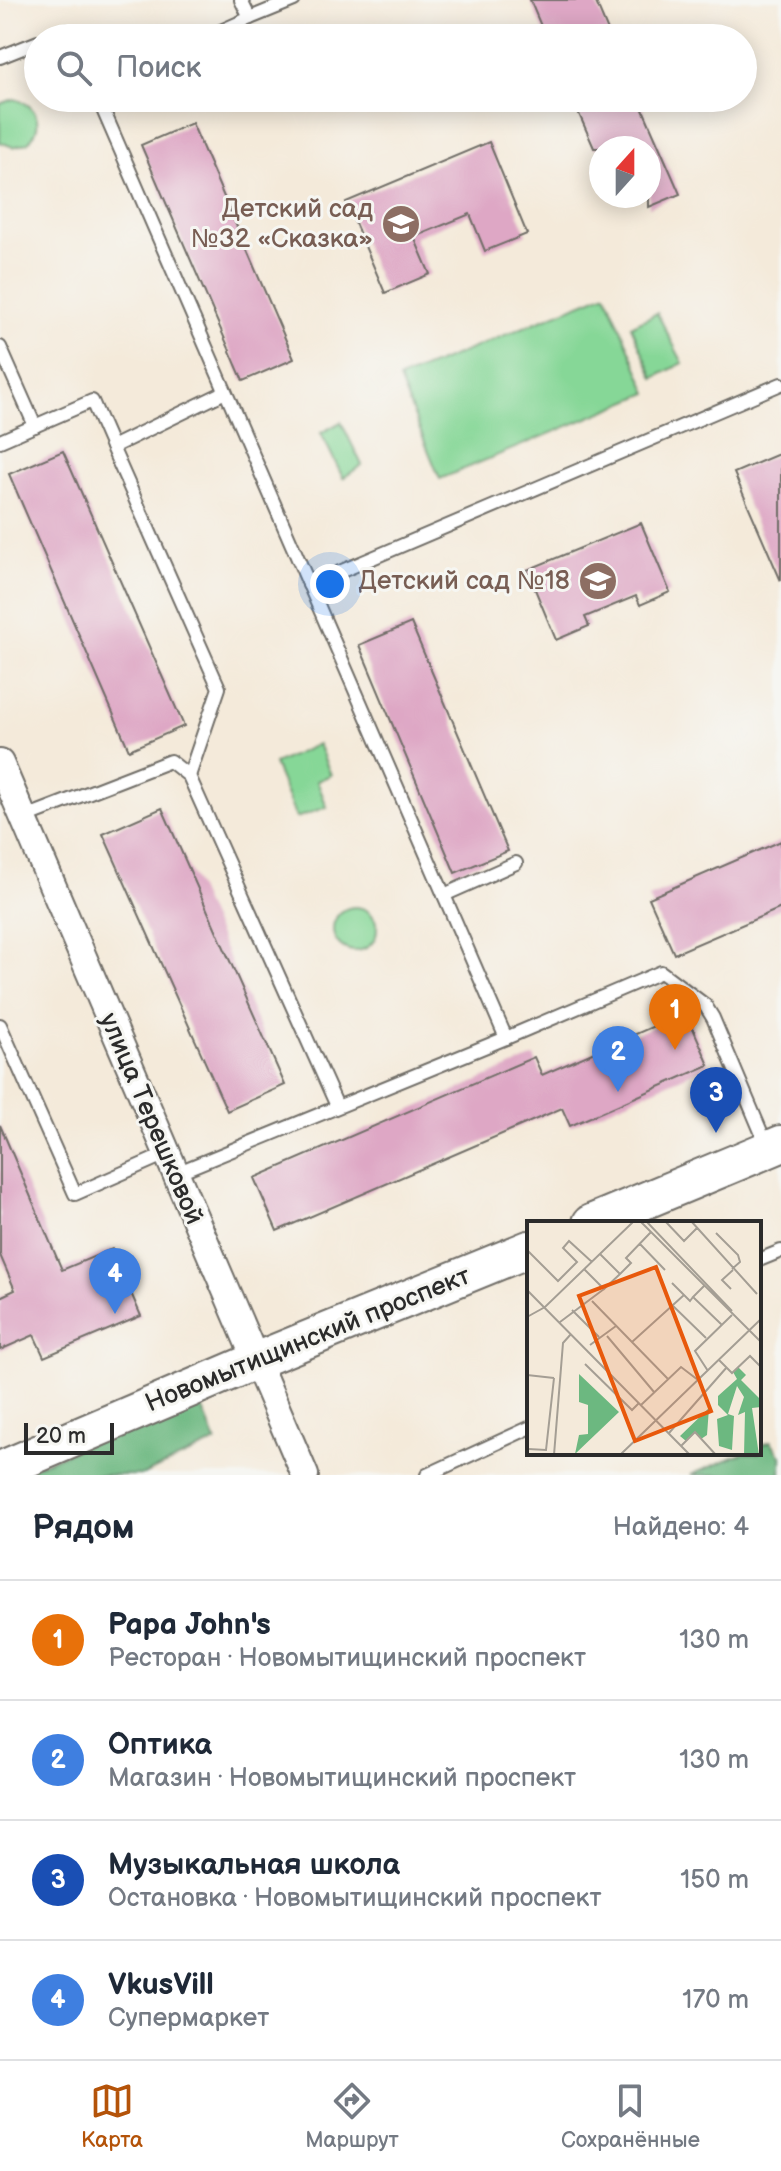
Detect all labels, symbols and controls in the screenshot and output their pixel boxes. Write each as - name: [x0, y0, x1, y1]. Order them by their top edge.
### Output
- search box: [24, 24, 757, 112]
- icon: search: [52, 46, 96, 90]
- text: Поиск: [116, 50, 202, 86]
- north arrow: [589, 136, 661, 208]
- place label: Детский сад №32 «Сказка»: [191, 194, 373, 255]
- school or university icon: Детский сад №32 «Сказка»: [380, 203, 422, 245]
- school or university icon: Детский сад №18: [577, 560, 619, 602]
- your location: [310, 564, 350, 604]
- place label: Детский сад №18: [358, 566, 570, 597]
- pin: 1: [649, 984, 701, 1050]
- street label: улица Терешковой: [92, 1009, 210, 1229]
- pin: 2: [592, 1026, 644, 1092]
- pin: 3: [690, 1067, 742, 1133]
- inset map: [527, 1221, 761, 1455]
- pin: 4: [89, 1248, 141, 1314]
- street label: Новомытищинский проспект: [141, 1261, 475, 1419]
- scale bar: [24, 1419, 114, 1455]
- text: 20 m: [36, 1423, 86, 1450]
- text: Рядом: [32, 1507, 134, 1548]
- text: Найдено: 4: [613, 1512, 749, 1543]
- text: Papa John's: [108, 1607, 271, 1643]
- text: 1: [53, 1625, 63, 1656]
- text: 130 m: [679, 1625, 749, 1656]
- text: Ресторан · Новомытищинский проспект: [108, 1643, 586, 1674]
- text: Оптика: [108, 1727, 212, 1763]
- text: 2: [50, 1745, 66, 1776]
- text: 130 m: [679, 1745, 749, 1776]
- text: Магазин · Новомытищинский проспект: [108, 1763, 576, 1794]
- text: Музыкальная школа: [108, 1847, 400, 1883]
- text: 3: [50, 1865, 66, 1896]
- text: 150 m: [680, 1865, 749, 1896]
- text: Остановка · Новомытищинский проспект: [108, 1883, 602, 1914]
- text: VkusVill: [108, 1967, 214, 2003]
- text: 4: [50, 1985, 66, 2016]
- text: 170 m: [682, 1985, 749, 2016]
- text: Супермаркет: [108, 2003, 269, 2034]
- tab: Карта: [81, 2079, 143, 2154]
- tab: Маршрут: [305, 2079, 399, 2154]
- tab: Сохранённые: [561, 2079, 700, 2154]

